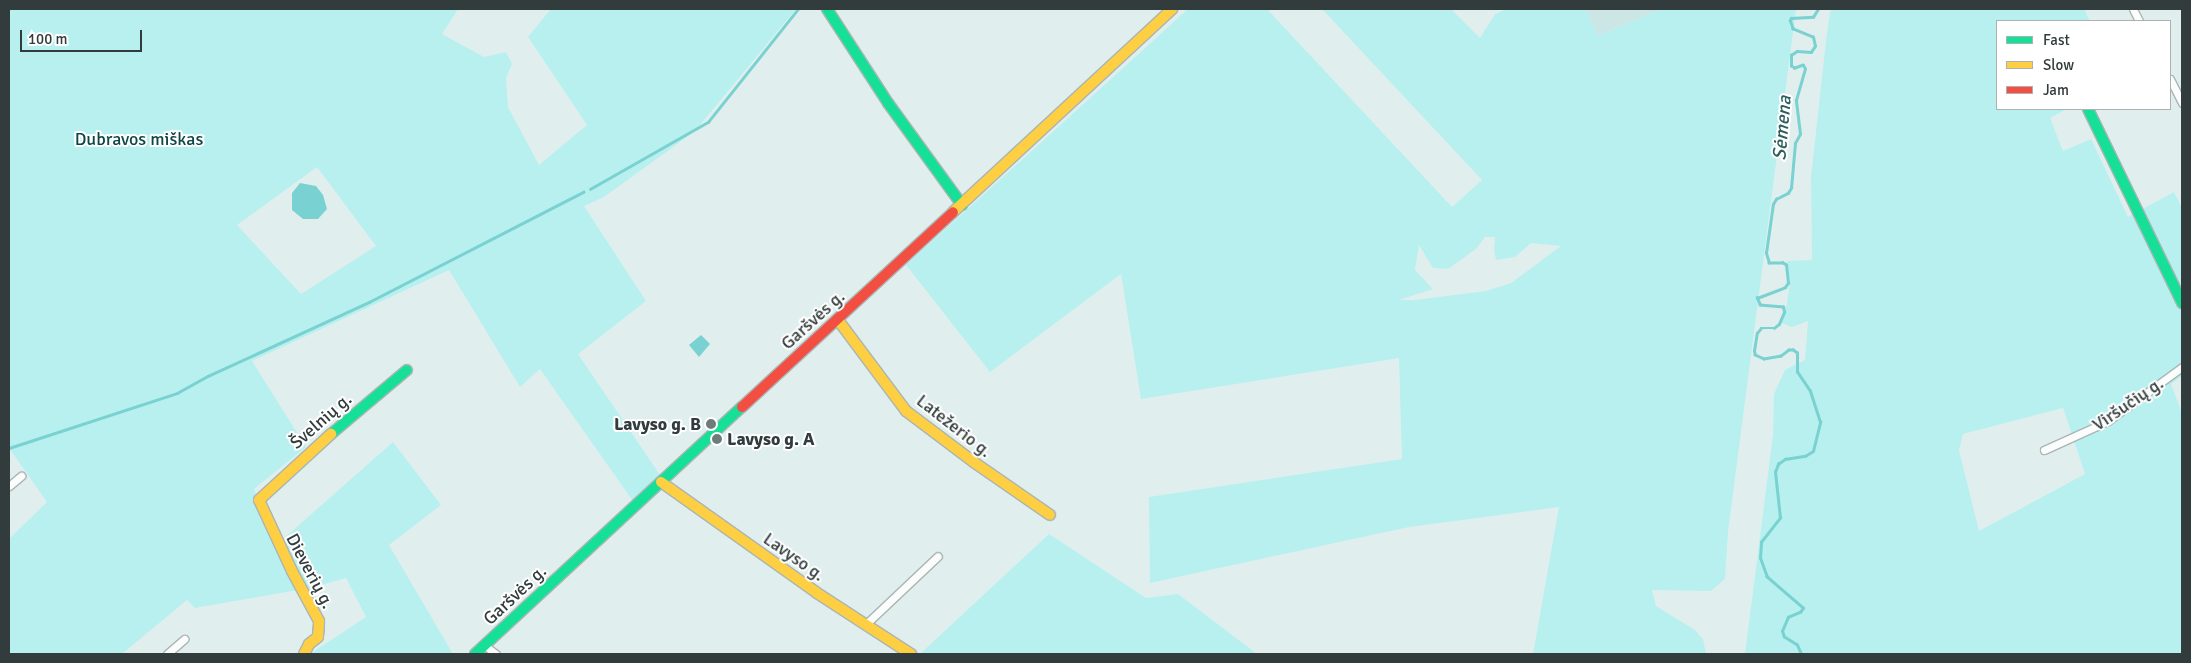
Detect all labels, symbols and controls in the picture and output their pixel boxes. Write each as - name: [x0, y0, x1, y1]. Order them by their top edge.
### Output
- scale bar: [22, 20, 145, 52]
- legend: [1996, 20, 2171, 110]
- text: 100 m: [28, 30, 68, 48]
- text: Fast: [2043, 31, 2070, 49]
- text: Slow: [2043, 56, 2074, 74]
- text: Jam: [2043, 81, 2069, 99]
- water label: Sėmena: [1769, 95, 1797, 161]
- park label: Dubravos miškas: [75, 128, 203, 150]
- street label: Garšvės g.: [777, 286, 849, 354]
- street label: Viršučių g.: [2088, 372, 2168, 436]
- street label: Švelnių g.: [286, 388, 356, 454]
- street label: Latežerio g.: [912, 390, 996, 462]
- place label: Lavyso g. B: [614, 413, 701, 435]
- marker: Lavyso g. B: [705, 418, 717, 430]
- place label: Lavyso g. A: [727, 428, 815, 450]
- marker: Lavyso g. A: [711, 433, 723, 445]
- street label: Lavyso g.: [759, 528, 829, 586]
- street label: Dieverių g.: [281, 530, 339, 612]
- street label: Garšvės g.: [479, 560, 551, 630]

